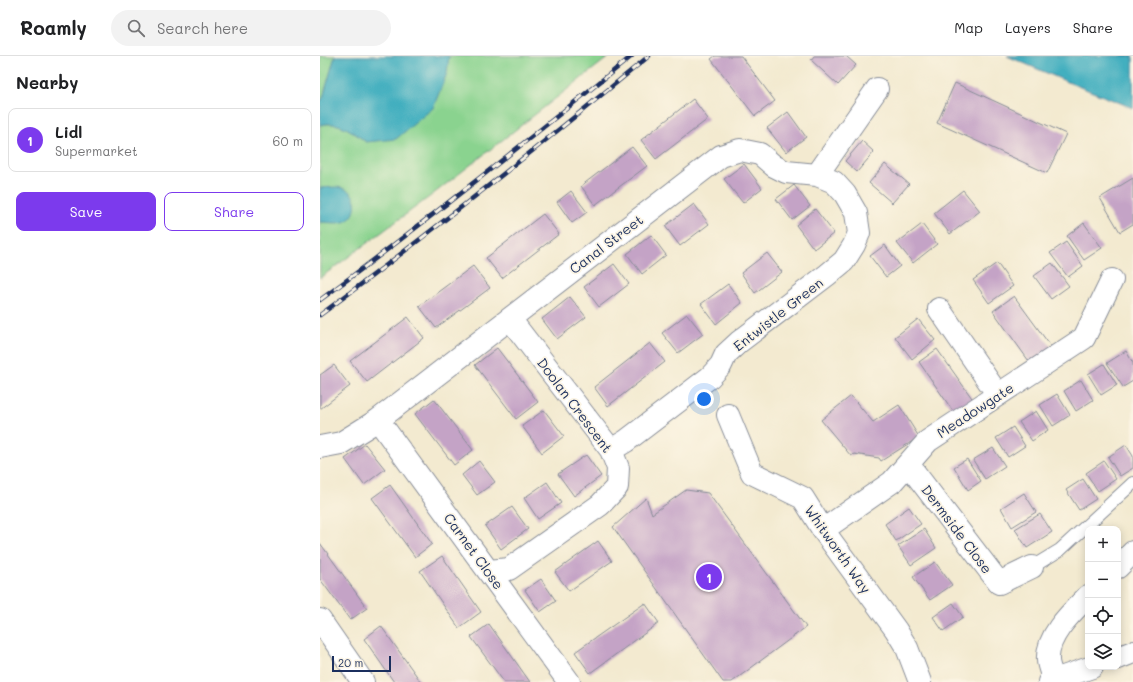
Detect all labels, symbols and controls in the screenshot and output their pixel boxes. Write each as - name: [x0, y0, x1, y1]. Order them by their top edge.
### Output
- search box: [111, 10, 391, 46]
- text: Roamly: [20, 15, 87, 40]
- icon: search: [125, 17, 147, 39]
- text: Search here: [157, 18, 248, 38]
- text: Map: [954, 18, 983, 37]
- text: Layers: [1005, 18, 1051, 37]
- text: Share: [1073, 18, 1113, 37]
- text: Nearby: [16, 71, 78, 93]
- text: Lidl: [55, 122, 82, 142]
- text: 1: [27, 132, 33, 149]
- text: 60 m: [273, 132, 303, 149]
- text: Supermarket: [55, 142, 138, 159]
- button: Save: [16, 192, 156, 231]
- button: Share: [164, 192, 304, 231]
- street label: Canal Street: [565, 210, 647, 278]
- street label: Entwistle Green: [729, 273, 827, 355]
- street label: Doolan Crescent: [533, 354, 617, 456]
- street label: Meadowgate: [933, 378, 1017, 442]
- your location: [694, 389, 714, 409]
- street label: Dermside Close: [917, 481, 997, 577]
- street label: Whitworth Way: [800, 501, 876, 597]
- street label: Carnet Close: [440, 509, 508, 593]
- map controls: [1085, 526, 1121, 670]
- button: +: [1085, 526, 1121, 562]
- pin: 1: [696, 562, 722, 592]
- button: −: [1085, 562, 1121, 598]
- button: locate: [1085, 598, 1121, 634]
- button: layers: [1085, 634, 1121, 670]
- scale bar: [332, 654, 391, 673]
- text: 20 m: [338, 655, 363, 670]

